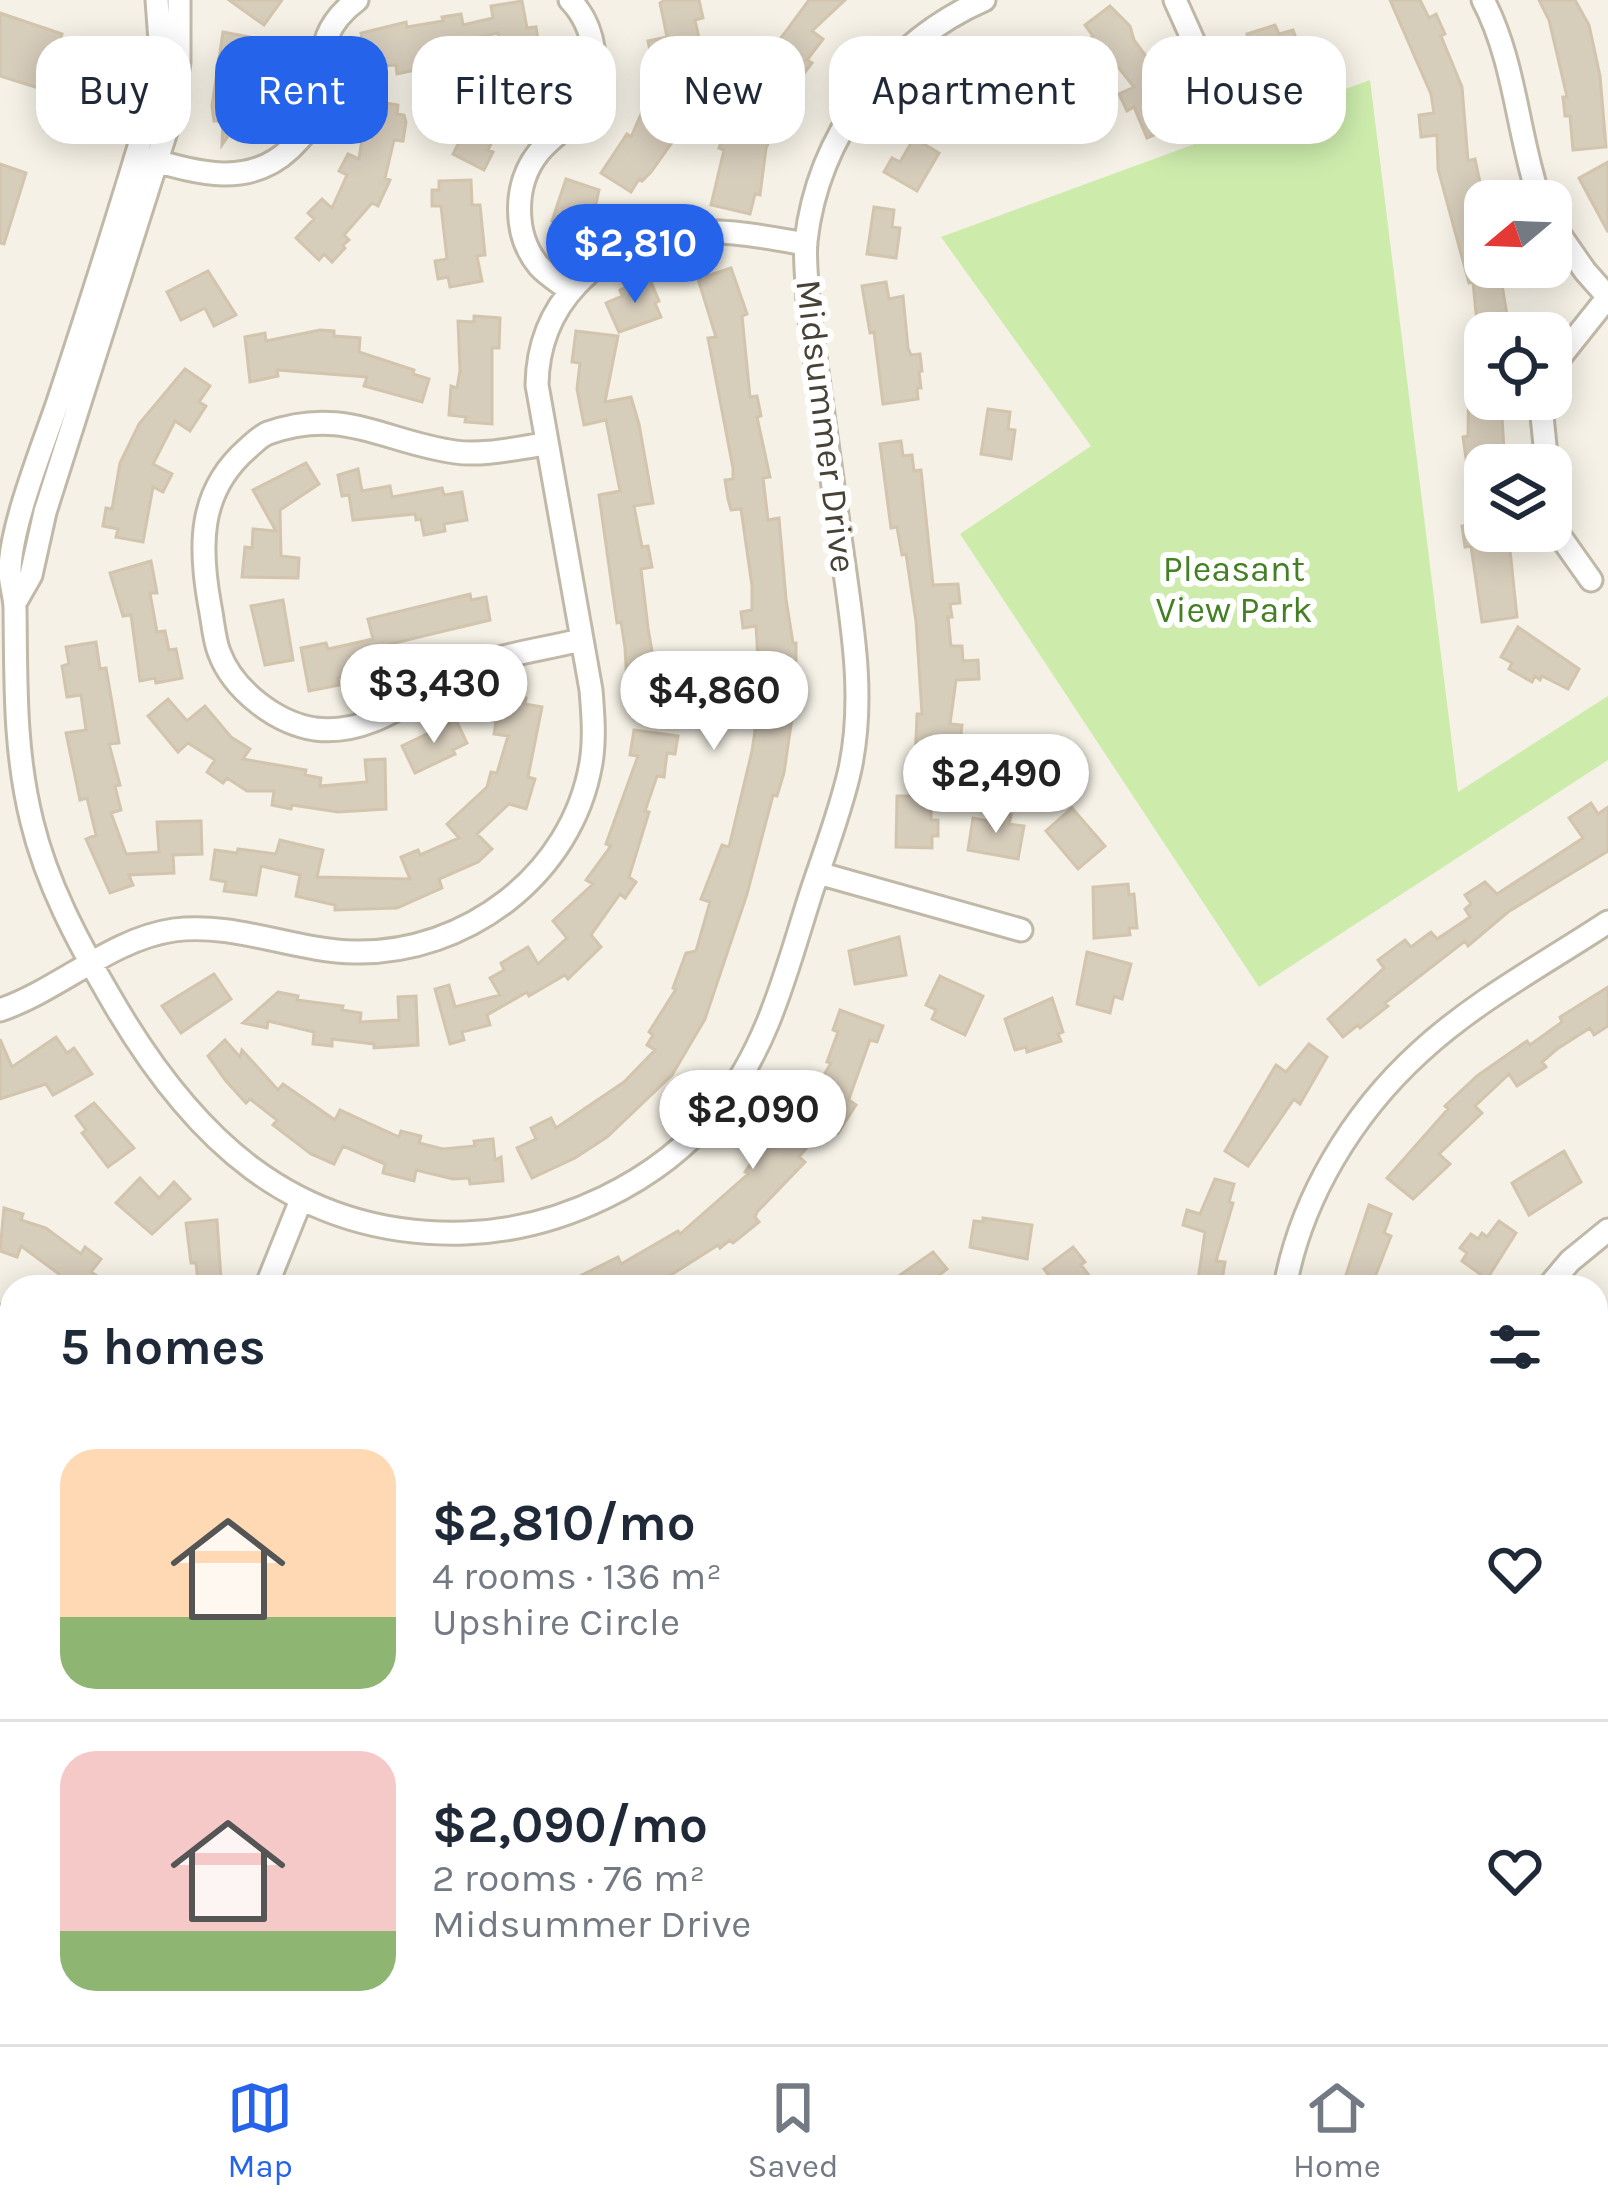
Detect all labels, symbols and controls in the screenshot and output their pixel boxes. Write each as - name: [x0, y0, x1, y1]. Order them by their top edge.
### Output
- chip: Buy: [36, 36, 191, 144]
- chip: Rent: [215, 36, 388, 144]
- chip: Filters: [412, 36, 616, 144]
- chip: New: [640, 36, 805, 144]
- chip: Apartment: [829, 36, 1118, 144]
- chip: House: [1142, 36, 1346, 144]
- north arrow: [1464, 180, 1572, 288]
- map controls: [1464, 180, 1572, 552]
- pin: $2,810: [537, 204, 733, 306]
- text: $2,810: [573, 220, 697, 266]
- street label: Midsummer Drive: [787, 277, 865, 575]
- button: locate: [1464, 312, 1572, 420]
- button: layers: [1464, 444, 1572, 552]
- park label: Pleasant View Park: [1155, 548, 1313, 631]
- pin: $3,430: [336, 644, 532, 746]
- pin: $4,860: [616, 651, 812, 753]
- text: $3,430: [367, 660, 501, 706]
- text: $4,860: [647, 667, 781, 713]
- pin: $2,490: [898, 734, 1094, 836]
- text: $2,490: [930, 750, 1062, 796]
- pin: $2,090: [655, 1070, 851, 1172]
- text: $2,090: [686, 1086, 820, 1132]
- icon: filters: [1482, 1314, 1548, 1380]
- text: 5 homes: [60, 1317, 266, 1377]
- text: $2,810/mo: [432, 1493, 696, 1553]
- icon: home: [156, 1497, 300, 1641]
- icon: heart: [1482, 1536, 1548, 1602]
- text: 4 rooms · 136 m²: [432, 1553, 722, 1599]
- text: Upshire Circle: [432, 1599, 680, 1645]
- text: $2,090/mo: [432, 1795, 708, 1855]
- icon: home: [156, 1799, 300, 1943]
- icon: heart: [1482, 1838, 1548, 1904]
- text: 2 rooms · 76 m²: [432, 1855, 705, 1901]
- text: Midsummer Drive: [432, 1901, 751, 1947]
- tab: Map: [227, 2075, 293, 2185]
- tab: Saved: [747, 2075, 839, 2185]
- tab: Home: [1293, 2075, 1381, 2185]

